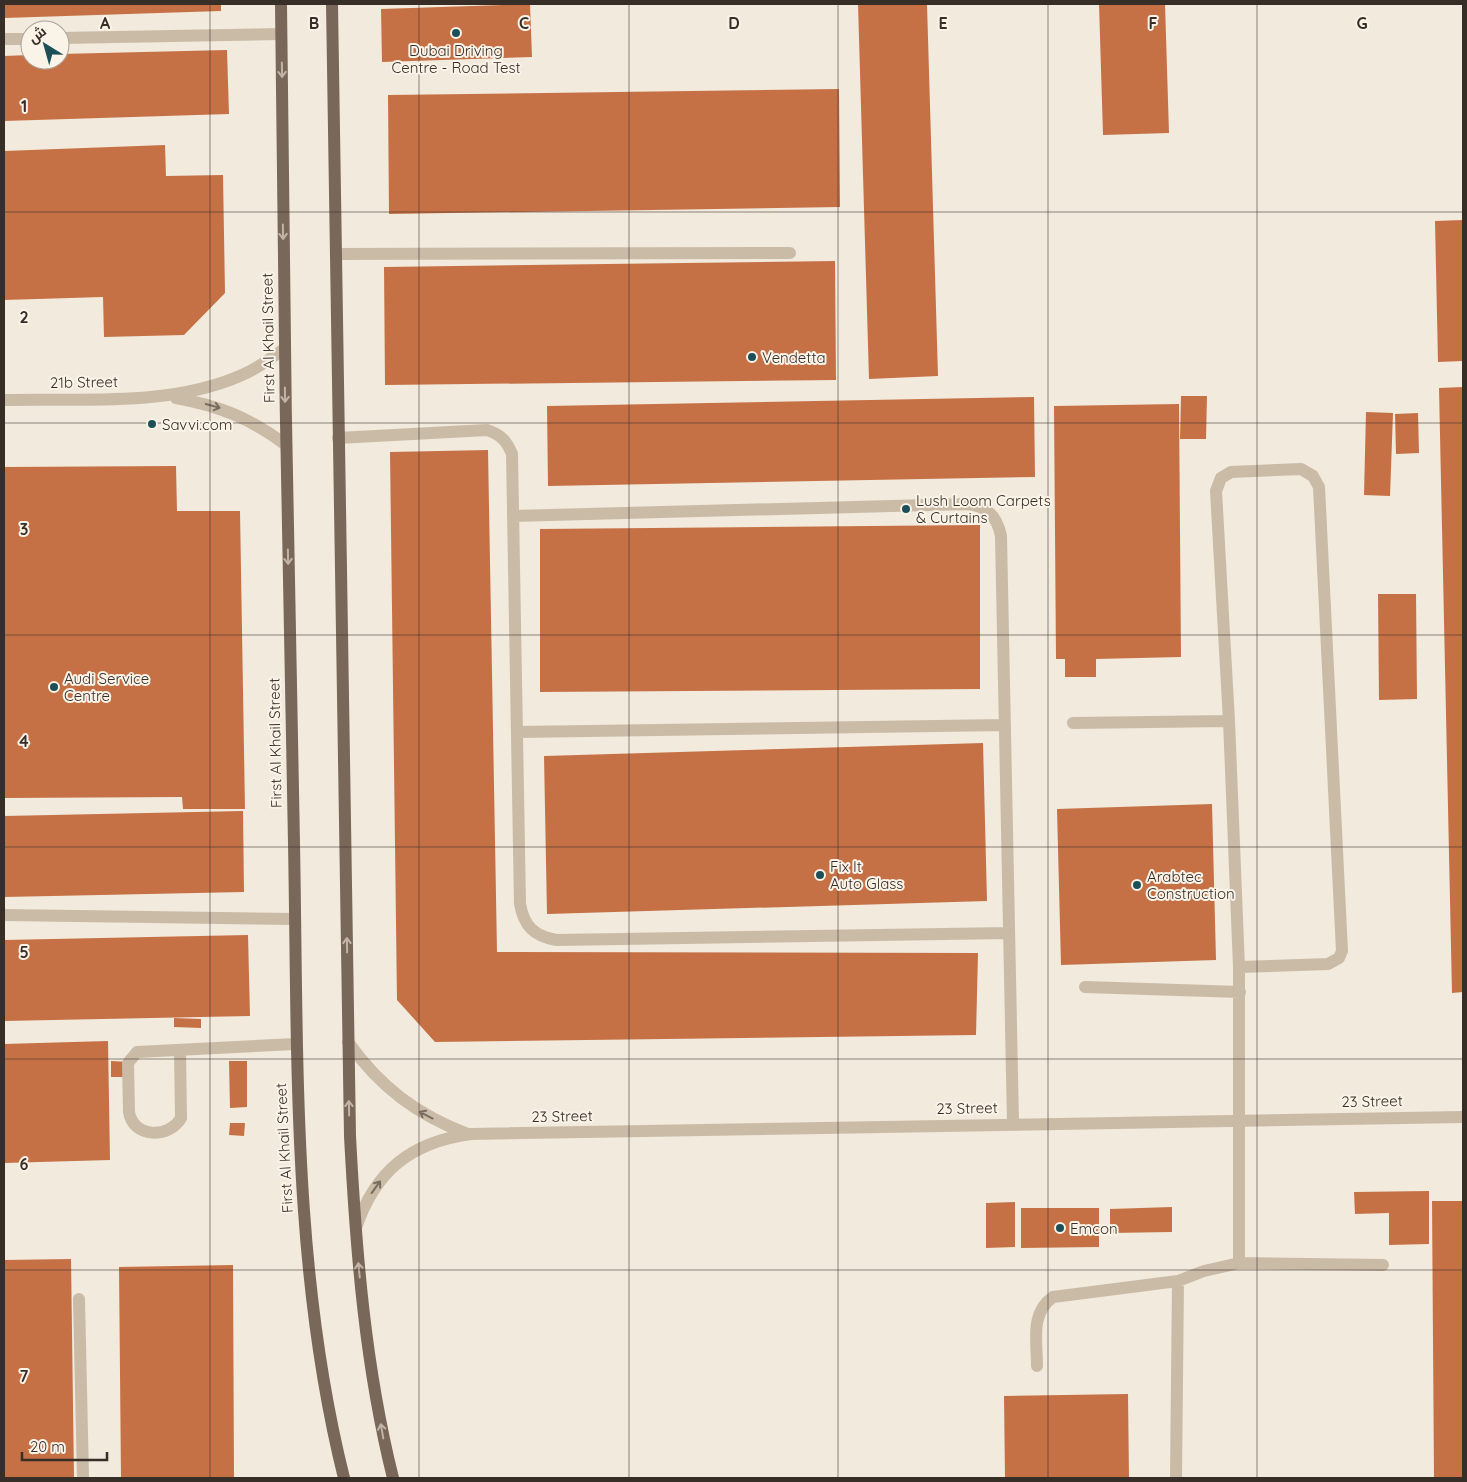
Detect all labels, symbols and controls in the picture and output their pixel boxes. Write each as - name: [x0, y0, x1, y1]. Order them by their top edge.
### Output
- text: A: [100, 13, 111, 33]
- text: B: [309, 13, 319, 33]
- text: C: [519, 13, 529, 33]
- text: D: [728, 13, 740, 33]
- text: E: [938, 13, 948, 33]
- text: F: [1149, 13, 1158, 33]
- text: G: [1356, 13, 1368, 33]
- north arrow: [20, 20, 70, 70]
- text: ش: [25, 22, 50, 47]
- marker: Dubai Driving Centre - Road Test: [450, 27, 462, 39]
- place label: Dubai Driving Centre - Road Test: [391, 41, 521, 77]
- one-way arrow: [277, 62, 287, 78]
- text: 1: [21, 96, 27, 116]
- one-way arrow: [278, 224, 288, 240]
- street label: First Al Khail Street: [257, 273, 279, 403]
- text: 2: [19, 307, 29, 327]
- place label: Vendetta: [762, 348, 826, 367]
- marker: Vendetta: [746, 351, 758, 363]
- street label: 21b Street: [50, 372, 118, 392]
- one-way arrow: [280, 386, 290, 403]
- one-way arrow: [205, 402, 221, 412]
- place label: Savvi.com: [162, 415, 232, 434]
- marker: Savvi.com: [146, 418, 158, 430]
- place label: Lush Loom Carpets & Curtains: [916, 491, 1051, 527]
- marker: Lush Loom Carpets & Curtains: [900, 503, 912, 515]
- text: 3: [20, 519, 28, 539]
- one-way arrow: [283, 549, 293, 565]
- place label: Audi Service Centre: [64, 669, 149, 705]
- street label: First Al Khail Street: [264, 678, 286, 808]
- marker: Audi Service Centre: [48, 681, 60, 693]
- text: 4: [19, 731, 29, 751]
- place label: Fix It Auto Glass: [830, 857, 903, 893]
- place label: Arabtec Construction: [1147, 867, 1235, 903]
- marker: Fix It Auto Glass: [814, 869, 826, 881]
- marker: Arabtec Construction: [1131, 879, 1143, 891]
- one-way arrow: [342, 937, 352, 954]
- text: 5: [19, 942, 29, 962]
- street label: First Al Khail Street: [271, 1082, 297, 1214]
- street label: 23 Street: [1341, 1091, 1403, 1111]
- street label: 23 Street: [936, 1098, 998, 1118]
- one-way arrow: [344, 1100, 354, 1116]
- street label: 23 Street: [531, 1106, 593, 1126]
- one-way arrow: [419, 1110, 434, 1119]
- text: 6: [20, 1154, 29, 1174]
- one-way arrow: [370, 1181, 381, 1194]
- place label: Emcon: [1070, 1219, 1118, 1238]
- marker: Emcon: [1054, 1222, 1066, 1234]
- one-way arrow: [354, 1262, 364, 1278]
- text: 7: [20, 1366, 29, 1386]
- one-way arrow: [377, 1423, 387, 1439]
- scale bar: [22, 1430, 108, 1462]
- text: 20 m: [30, 1437, 65, 1456]

